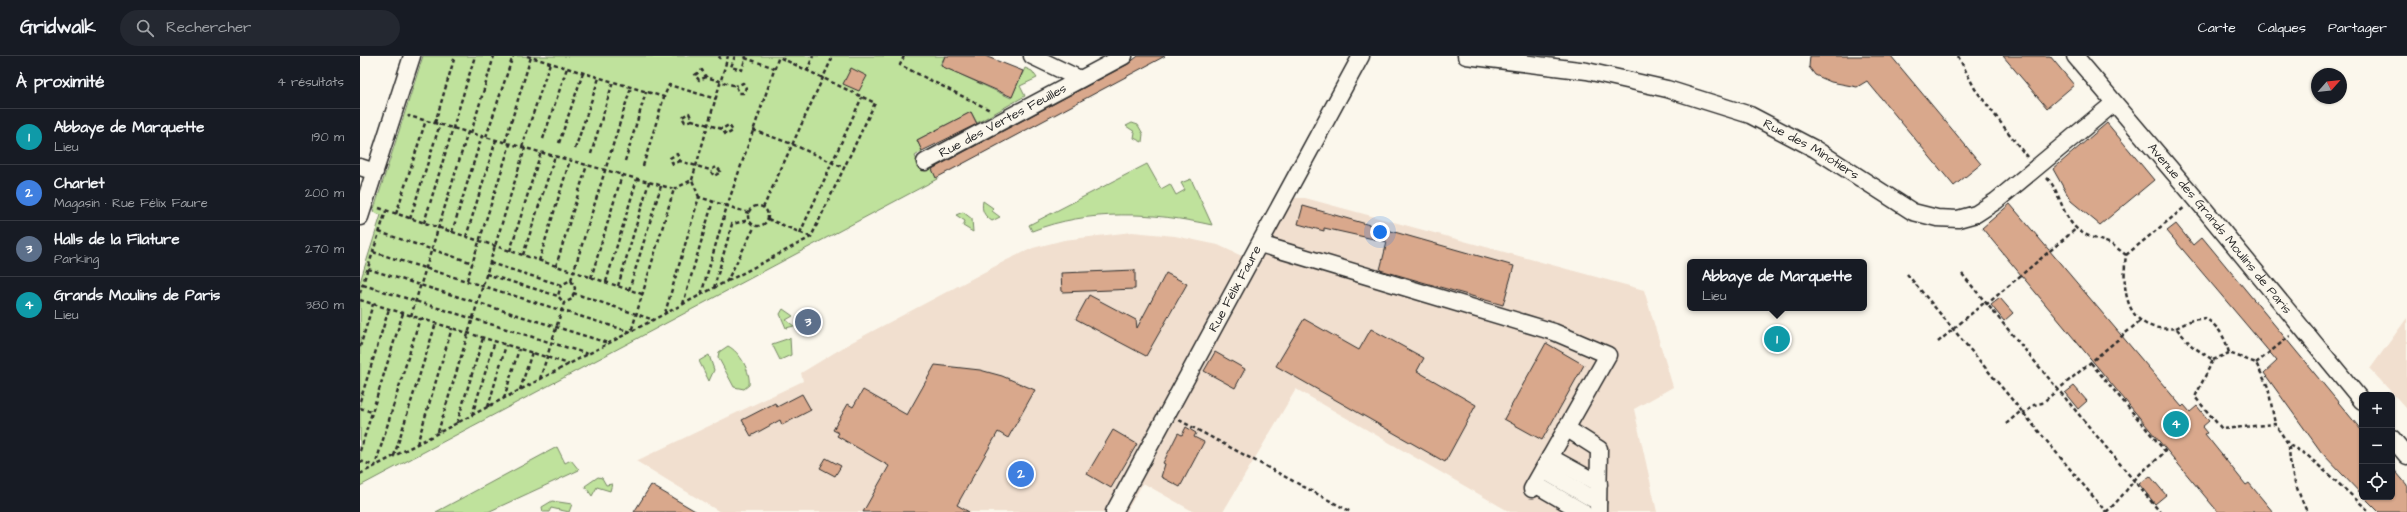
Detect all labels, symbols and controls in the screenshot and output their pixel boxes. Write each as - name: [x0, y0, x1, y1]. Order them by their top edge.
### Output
- search box: [120, 10, 400, 46]
- text: Gridwalk: [20, 14, 96, 41]
- icon: search: [134, 17, 156, 39]
- text: Rechercher: [166, 17, 251, 38]
- text: Carte: [2198, 18, 2236, 38]
- text: Calques: [2258, 18, 2306, 38]
- text: Partager: [2328, 18, 2387, 38]
- north arrow: [2311, 68, 2347, 104]
- text: À proximité: [16, 70, 105, 94]
- text: 4 résultats: [277, 73, 344, 91]
- street label: Rue des Vertes Feuilles: [936, 79, 1070, 162]
- street label: Rue des Minotiers: [1760, 114, 1863, 184]
- text: Abbaye de Marquette: [54, 117, 204, 138]
- text: 1: [28, 128, 30, 146]
- text: 190 m: [311, 128, 344, 146]
- text: Lieu: [54, 138, 79, 156]
- street label: Avenue des Grands Moulins de Paris: [2143, 139, 2296, 318]
- text: Charlet: [54, 173, 105, 194]
- text: 2: [25, 184, 33, 202]
- text: 200 m: [305, 184, 344, 202]
- text: Magasin · Rue Félix Faure: [54, 194, 208, 212]
- your location: [1370, 222, 1390, 242]
- text: Halls de la Filature: [54, 229, 180, 250]
- text: 3: [26, 240, 32, 258]
- text: 270 m: [305, 240, 344, 258]
- street label: Rue Félix Faure: [1204, 242, 1266, 335]
- text: Parking: [54, 250, 99, 268]
- popup: [1687, 259, 1867, 311]
- text: Abbaye de Marquette: [1702, 266, 1852, 287]
- text: Grands Moulins de Paris: [54, 285, 220, 306]
- text: Lieu: [1702, 287, 1726, 305]
- text: 4: [25, 296, 33, 314]
- text: 380 m: [305, 296, 344, 314]
- text: Lieu: [54, 306, 79, 324]
- pin: 3: [795, 307, 821, 337]
- pin: 1: [1764, 324, 1790, 354]
- map controls: [2359, 392, 2395, 500]
- button: +: [2359, 392, 2395, 428]
- pin: 4: [2163, 409, 2189, 439]
- button: −: [2359, 428, 2395, 464]
- pin: 2: [1008, 459, 1034, 489]
- button: locate: [2359, 464, 2395, 500]

